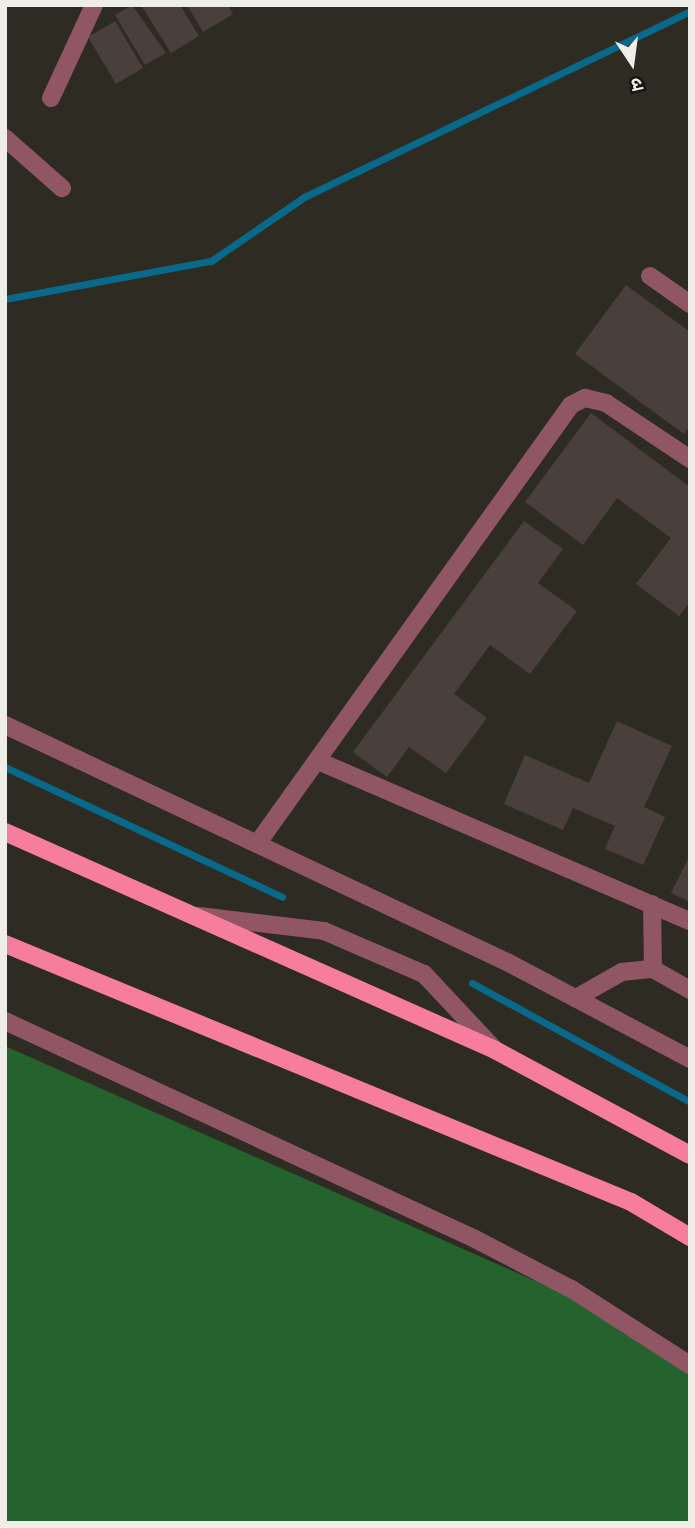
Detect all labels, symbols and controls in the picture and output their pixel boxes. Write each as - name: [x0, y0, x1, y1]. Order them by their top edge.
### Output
- north arrow: [597, 28, 667, 98]
- text: उ: [629, 71, 645, 96]

